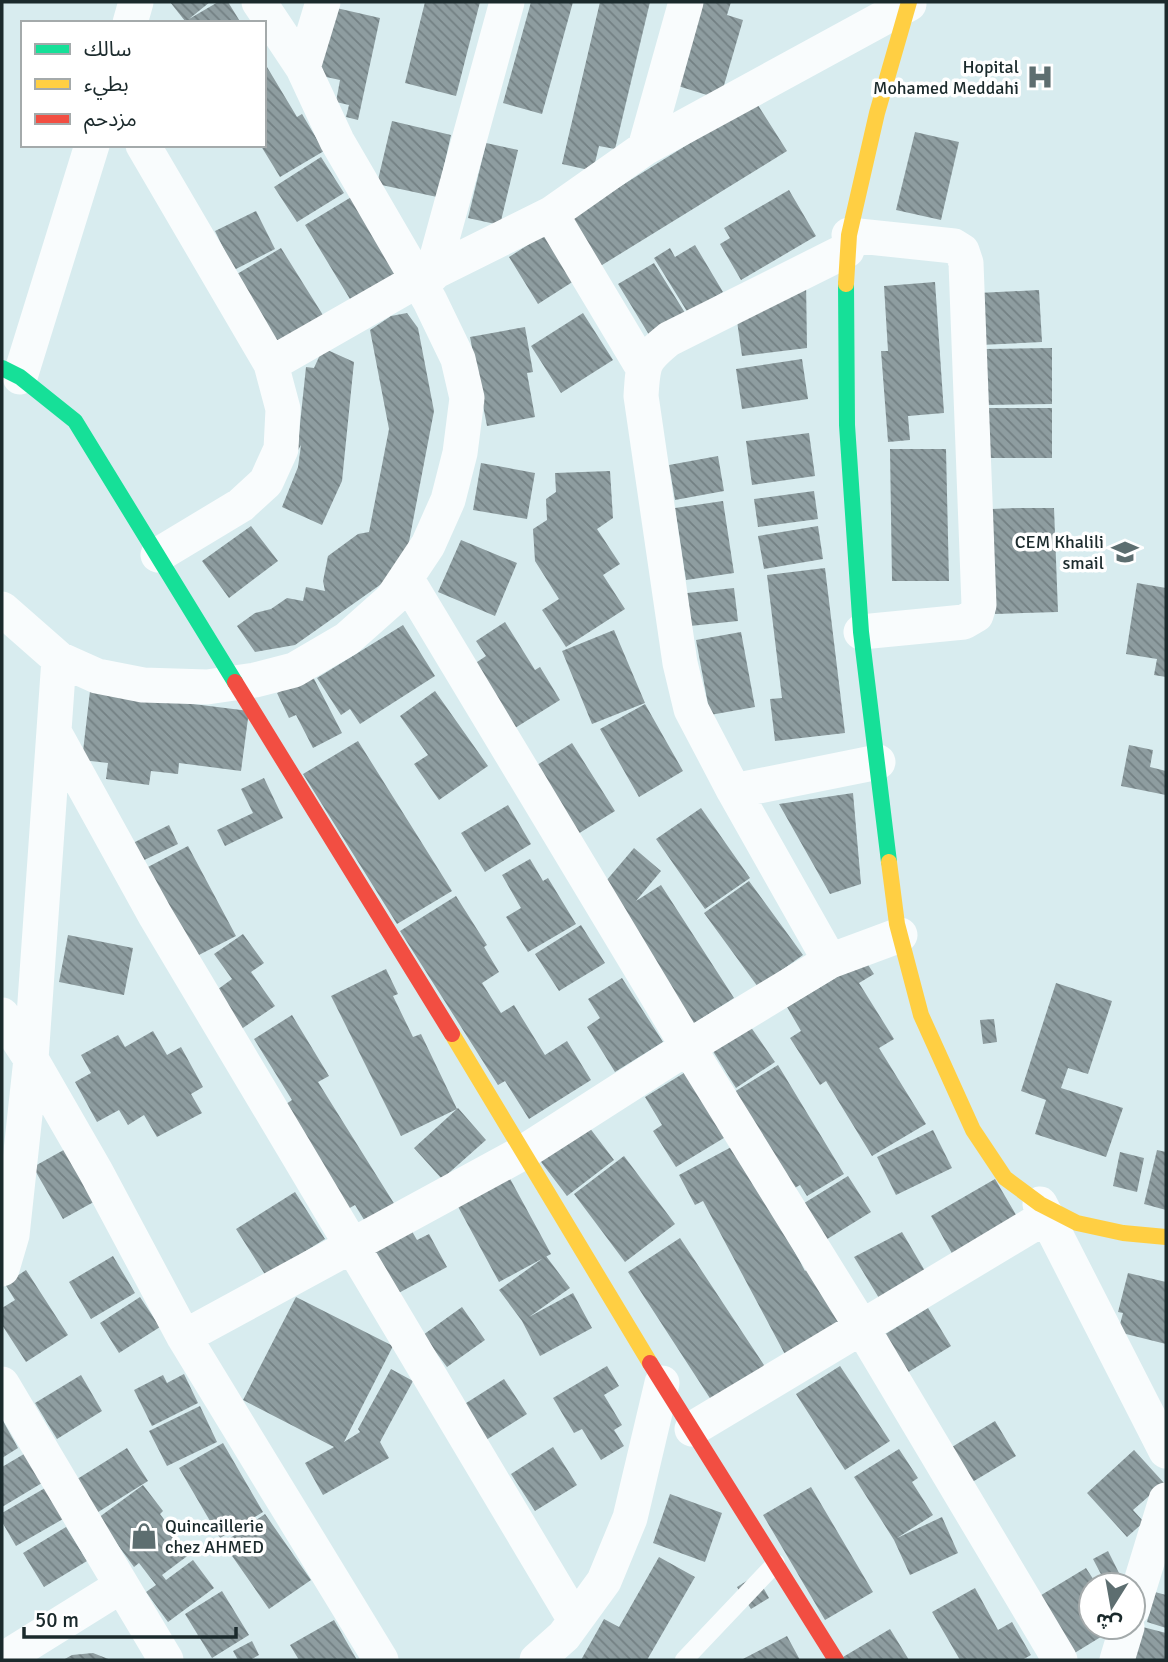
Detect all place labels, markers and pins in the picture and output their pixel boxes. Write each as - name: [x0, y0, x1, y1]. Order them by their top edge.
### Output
- place label: Hopital Mohamed Meddahi: [873, 56, 1019, 99]
- hospital icon: Hopital Mohamed Meddahi: [1025, 62, 1055, 92]
- place label: CEM Khalili smail: [1015, 531, 1104, 574]
- school or university icon: CEM Khalili smail: [1110, 537, 1140, 567]
- place label: Quincaillerie chez AHMED: [165, 1515, 264, 1558]
- shop icon: Quincaillerie chez AHMED: [129, 1521, 159, 1551]

